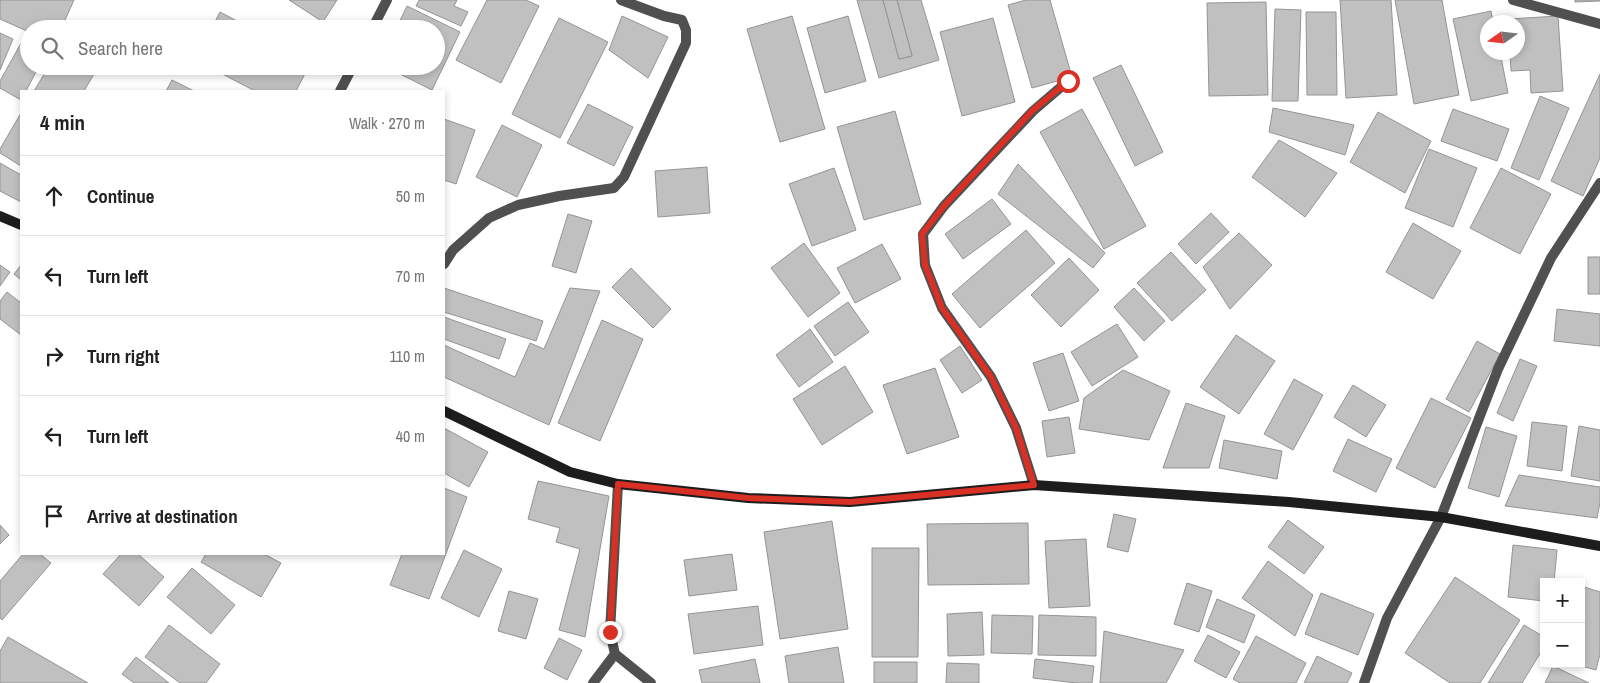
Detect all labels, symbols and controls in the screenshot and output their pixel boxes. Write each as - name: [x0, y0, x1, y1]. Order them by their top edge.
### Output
- north arrow: [1480, 15, 1525, 60]
- search box: [20, 20, 445, 75]
- icon: search: [38, 34, 66, 62]
- text: Search here: [78, 35, 163, 61]
- route start: [1057, 70, 1080, 93]
- text: 4 min: [40, 108, 85, 137]
- text: Walk · 270 m: [349, 112, 425, 134]
- icon: ahead: [40, 182, 68, 210]
- text: Continue: [87, 183, 155, 209]
- text: 50 m: [396, 185, 425, 207]
- icon: left: [40, 262, 68, 290]
- text: Turn left: [87, 263, 148, 289]
- text: 70 m: [396, 265, 425, 287]
- icon: right: [40, 342, 68, 370]
- text: Turn right: [87, 343, 159, 369]
- text: 110 m: [389, 345, 425, 367]
- icon: left: [40, 422, 68, 450]
- text: Turn left: [87, 423, 148, 449]
- text: 40 m: [396, 425, 425, 447]
- icon: arrive: [40, 502, 68, 530]
- text: Arrive at destination: [87, 503, 238, 529]
- map controls: [1540, 578, 1585, 668]
- button: +: [1540, 578, 1585, 623]
- route end: [599, 621, 622, 644]
- button: −: [1540, 623, 1585, 668]

